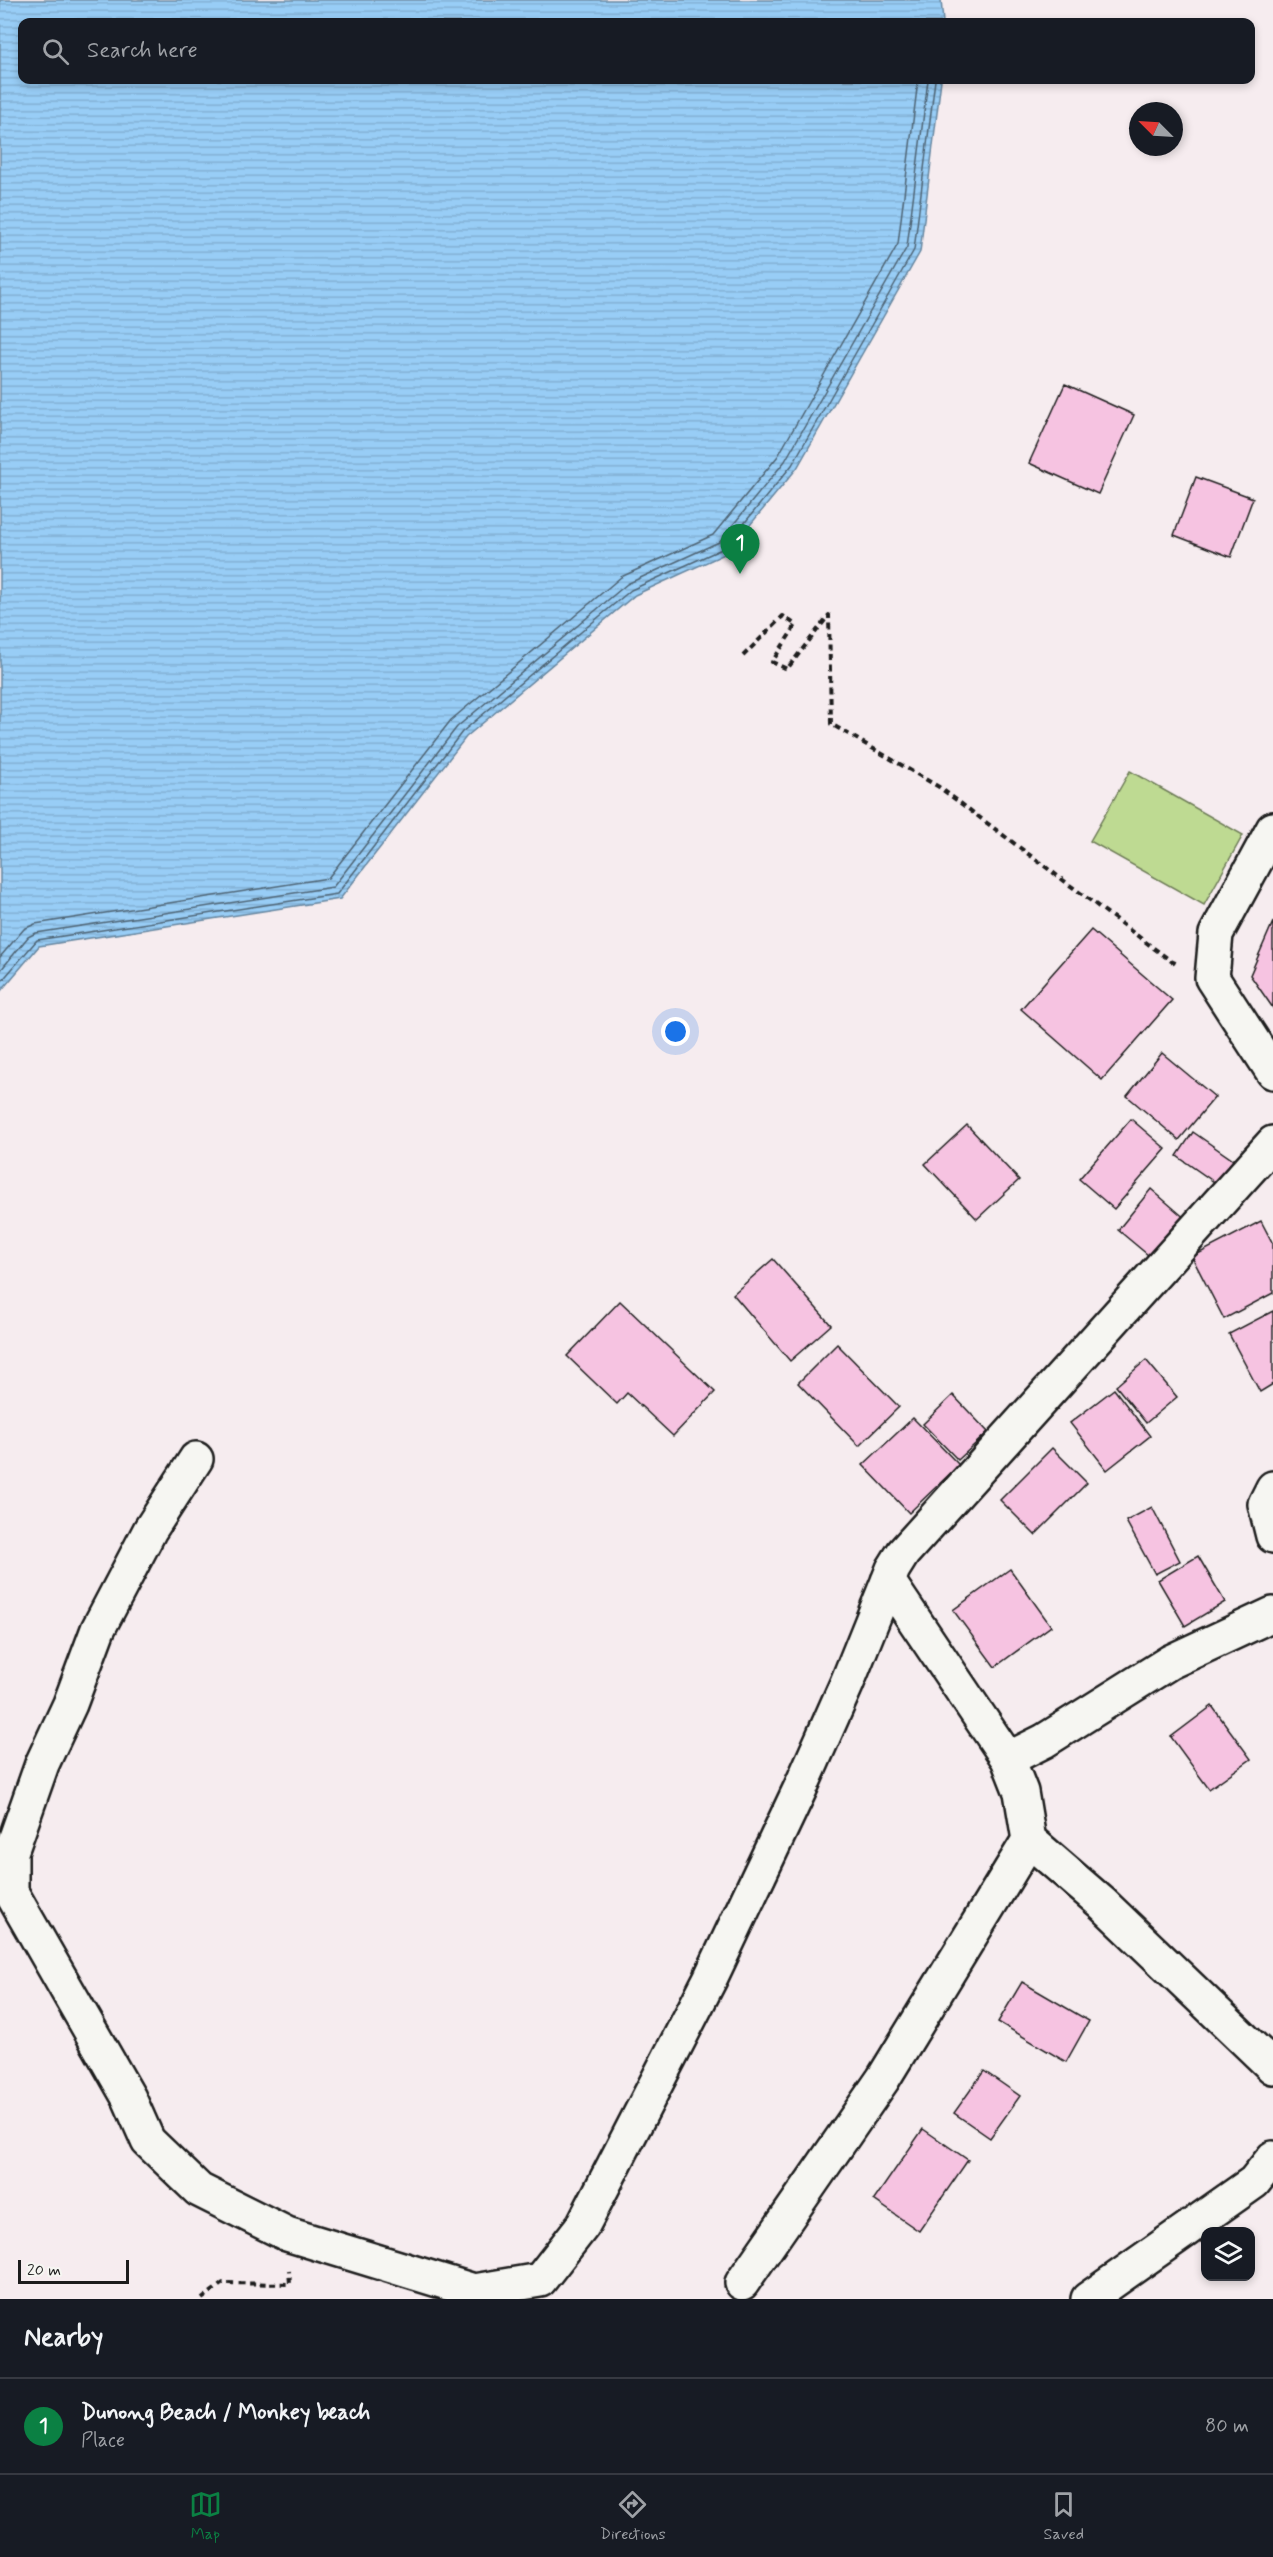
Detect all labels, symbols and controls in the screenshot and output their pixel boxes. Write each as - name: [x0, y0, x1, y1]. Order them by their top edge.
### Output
- search box: [18, 18, 1255, 84]
- icon: search: [39, 35, 72, 68]
- text: Search here: [87, 37, 198, 65]
- north arrow: [1129, 102, 1183, 156]
- pin: 1: [720, 524, 760, 574]
- your location: [661, 1017, 690, 1046]
- map controls: [1201, 2227, 1255, 2281]
- button: layers: [1201, 2227, 1255, 2281]
- scale bar: [18, 2257, 129, 2284]
- text: 20 m: [27, 2260, 61, 2281]
- text: Nearby: [24, 2321, 103, 2355]
- text: Dunong Beach / Monkey beach: [81, 2399, 370, 2427]
- text: 1: [39, 2413, 48, 2440]
- text: 80 m: [1205, 2413, 1249, 2440]
- text: Place: [81, 2427, 125, 2454]
- tab: Map: [189, 2488, 222, 2545]
- tab: Directions: [600, 2488, 666, 2545]
- tab: Saved: [1044, 2488, 1084, 2545]

